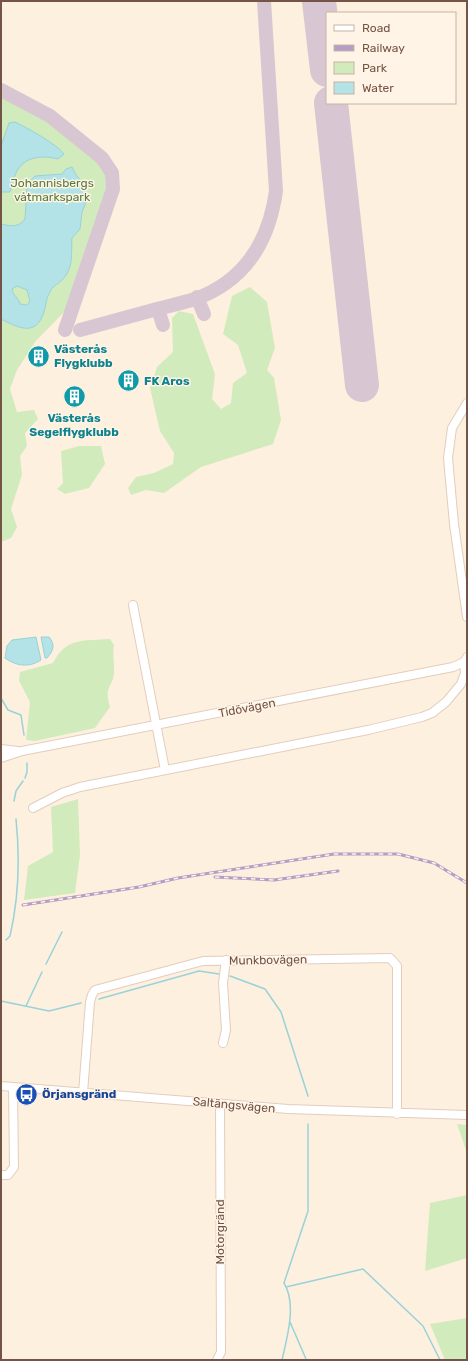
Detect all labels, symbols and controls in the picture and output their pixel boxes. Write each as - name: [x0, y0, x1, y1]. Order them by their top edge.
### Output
- legend: [326, 12, 456, 104]
- text: Road: [362, 21, 390, 35]
- text: Railway: [362, 41, 405, 55]
- text: Park: [362, 61, 388, 75]
- text: Water: [362, 81, 394, 95]
- park label: Johannisbergs våtmarkspark: [10, 176, 94, 204]
- place label: Västerås Flygklubb: [54, 342, 113, 370]
- building icon: Västerås Flygklubb: [26, 343, 52, 369]
- building icon: FK Aros: [116, 368, 142, 394]
- place label: FK Aros: [144, 374, 190, 388]
- building icon: Västerås Segelflygklubb: [61, 384, 87, 410]
- place label: Västerås Segelflygklubb: [29, 411, 119, 439]
- street label: Tidövägen: [217, 696, 277, 720]
- street label: Munkbovägen: [229, 952, 307, 968]
- bus stop icon: Örjansgränd: [14, 1081, 40, 1107]
- place label: Örjansgränd: [42, 1087, 116, 1101]
- street label: Saltängsvägen: [192, 1094, 276, 1116]
- street label: Motorgränd: [213, 1199, 227, 1265]

